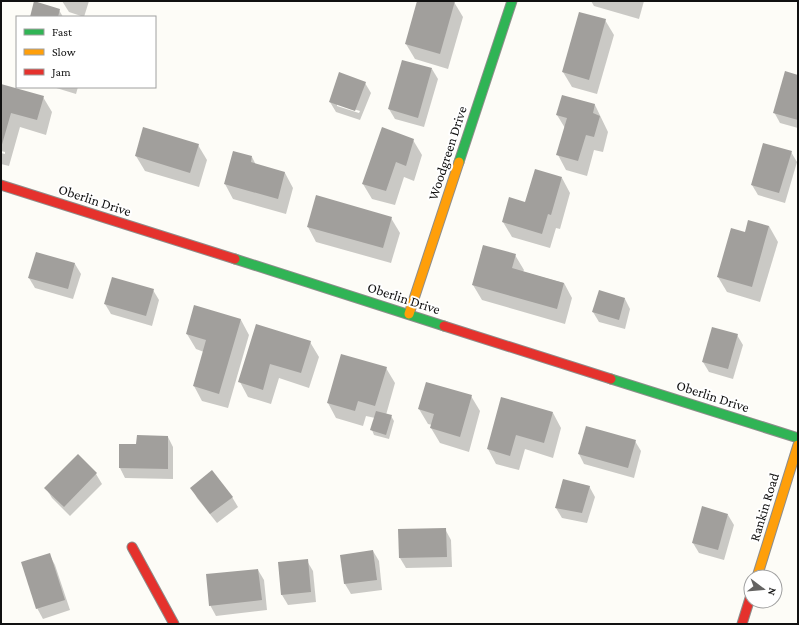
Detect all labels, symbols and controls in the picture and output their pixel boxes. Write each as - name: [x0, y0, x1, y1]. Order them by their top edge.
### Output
- legend: [16, 16, 156, 88]
- text: Fast: [52, 25, 73, 39]
- text: Slow: [52, 45, 76, 59]
- text: Jam: [51, 65, 71, 79]
- street label: Woodgreen Drive: [424, 104, 470, 202]
- street label: Oberlin Drive: [57, 181, 133, 219]
- street label: Oberlin Drive: [366, 279, 442, 317]
- street label: Oberlin Drive: [675, 377, 751, 415]
- street label: Rankin Road: [746, 470, 782, 543]
- north arrow: [743, 569, 783, 609]
- text: N: [766, 586, 779, 597]

